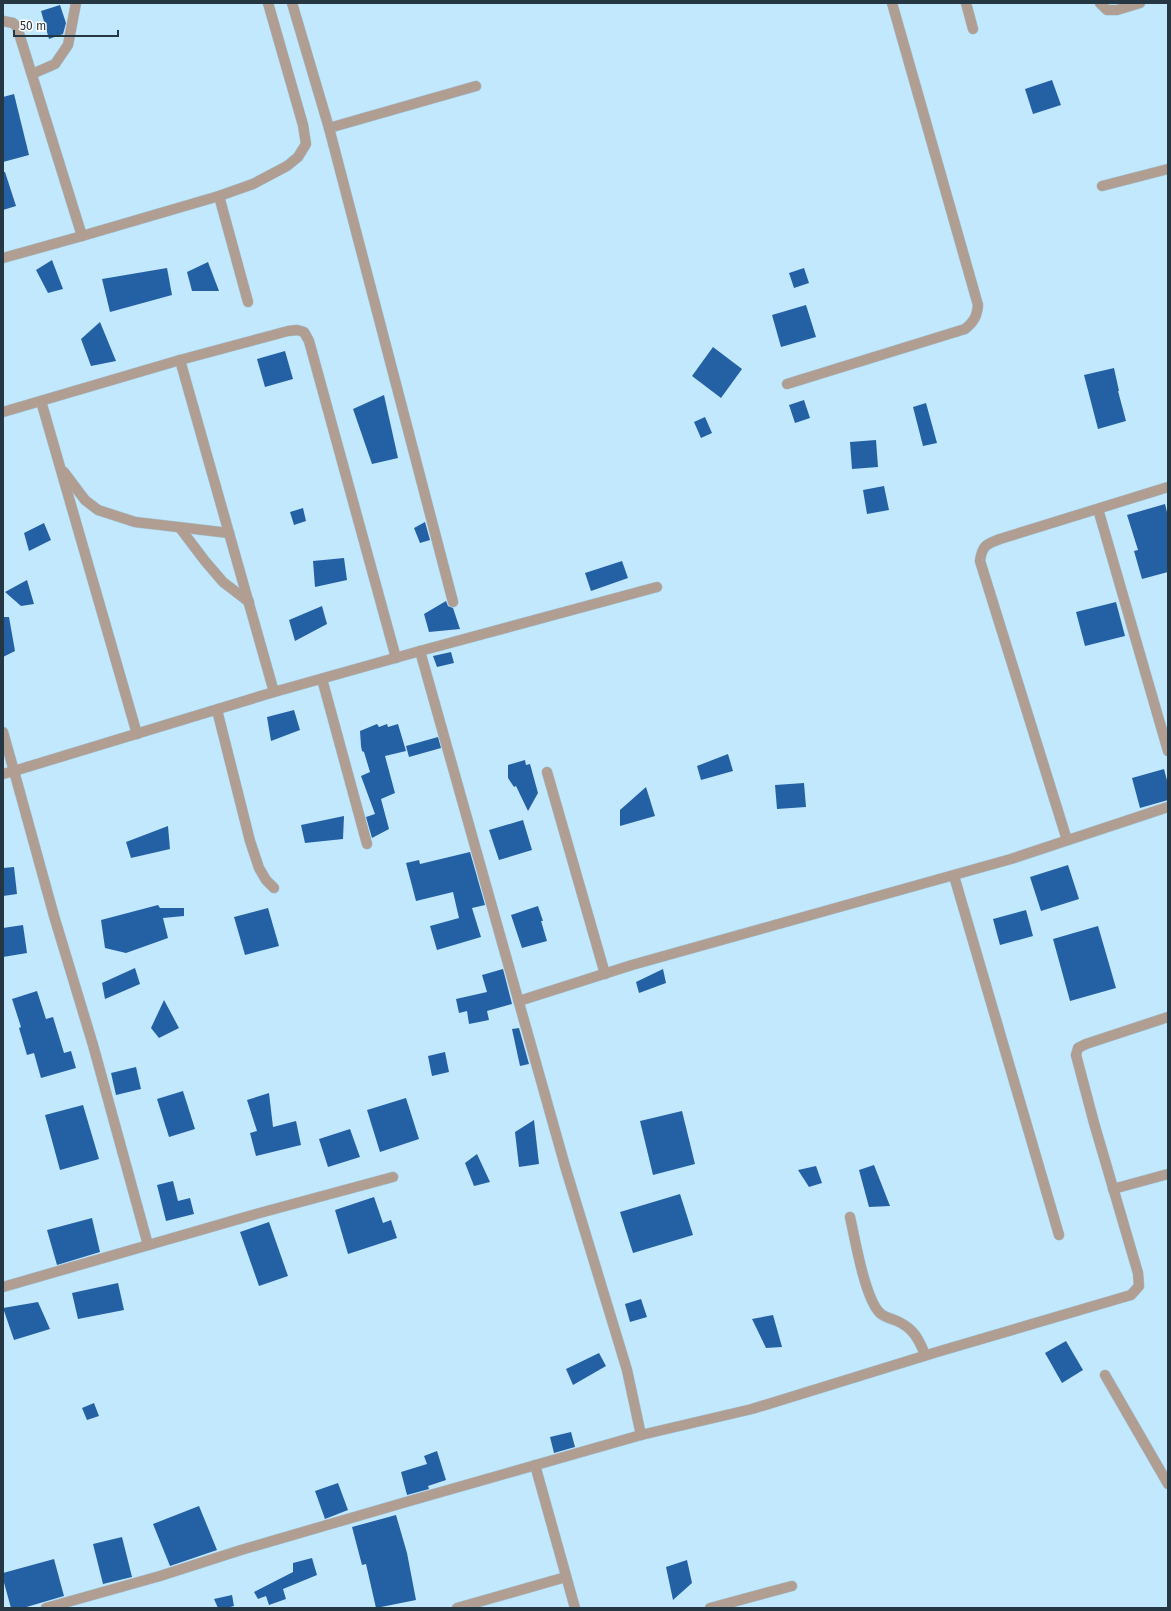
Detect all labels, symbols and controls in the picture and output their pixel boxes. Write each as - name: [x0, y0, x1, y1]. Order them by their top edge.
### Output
- scale bar: [14, 12, 118, 38]
- text: 50 m: [20, 19, 46, 33]

